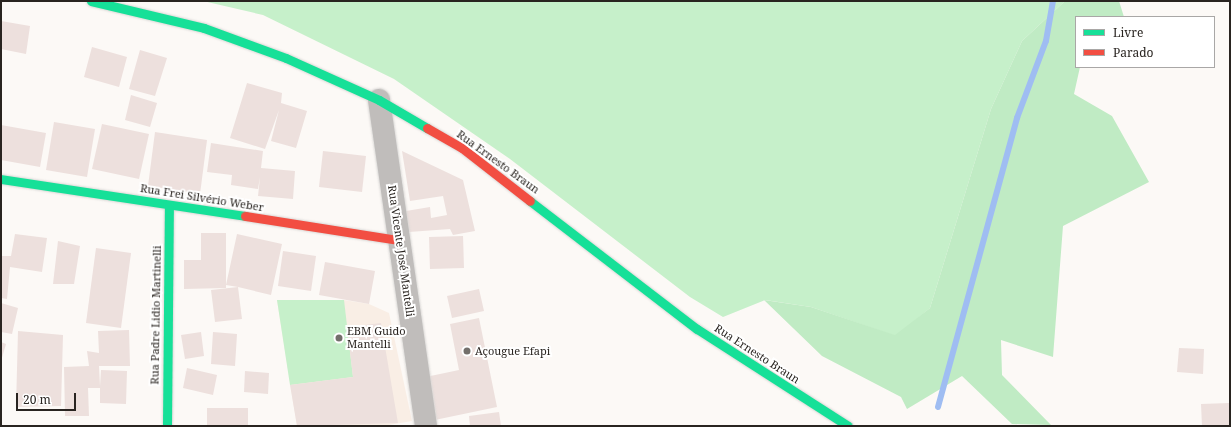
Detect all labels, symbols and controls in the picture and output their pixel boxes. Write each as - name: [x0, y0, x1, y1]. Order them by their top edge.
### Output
- legend: [1075, 16, 1215, 68]
- text: Livre: [1113, 24, 1143, 41]
- text: Parado: [1113, 44, 1153, 61]
- street label: Rua Ernesto Braun: [454, 128, 542, 196]
- street label: Rua Frei Silvério Weber: [139, 182, 265, 214]
- street label: Rua Vicente José Mantelli: [385, 184, 417, 318]
- street label: Rua Padre Lidio Martinelli: [148, 245, 164, 385]
- street label: Rua Ernesto Braun: [712, 322, 802, 386]
- place label: EBM Guido Mantelli: [347, 325, 406, 351]
- marker: EBM Guido Mantelli: [334, 333, 344, 343]
- place label: Açougue Efapi: [475, 344, 550, 358]
- marker: Açougue Efapi: [462, 346, 472, 356]
- scale bar: [18, 385, 78, 411]
- text: 20 m: [23, 391, 51, 408]

